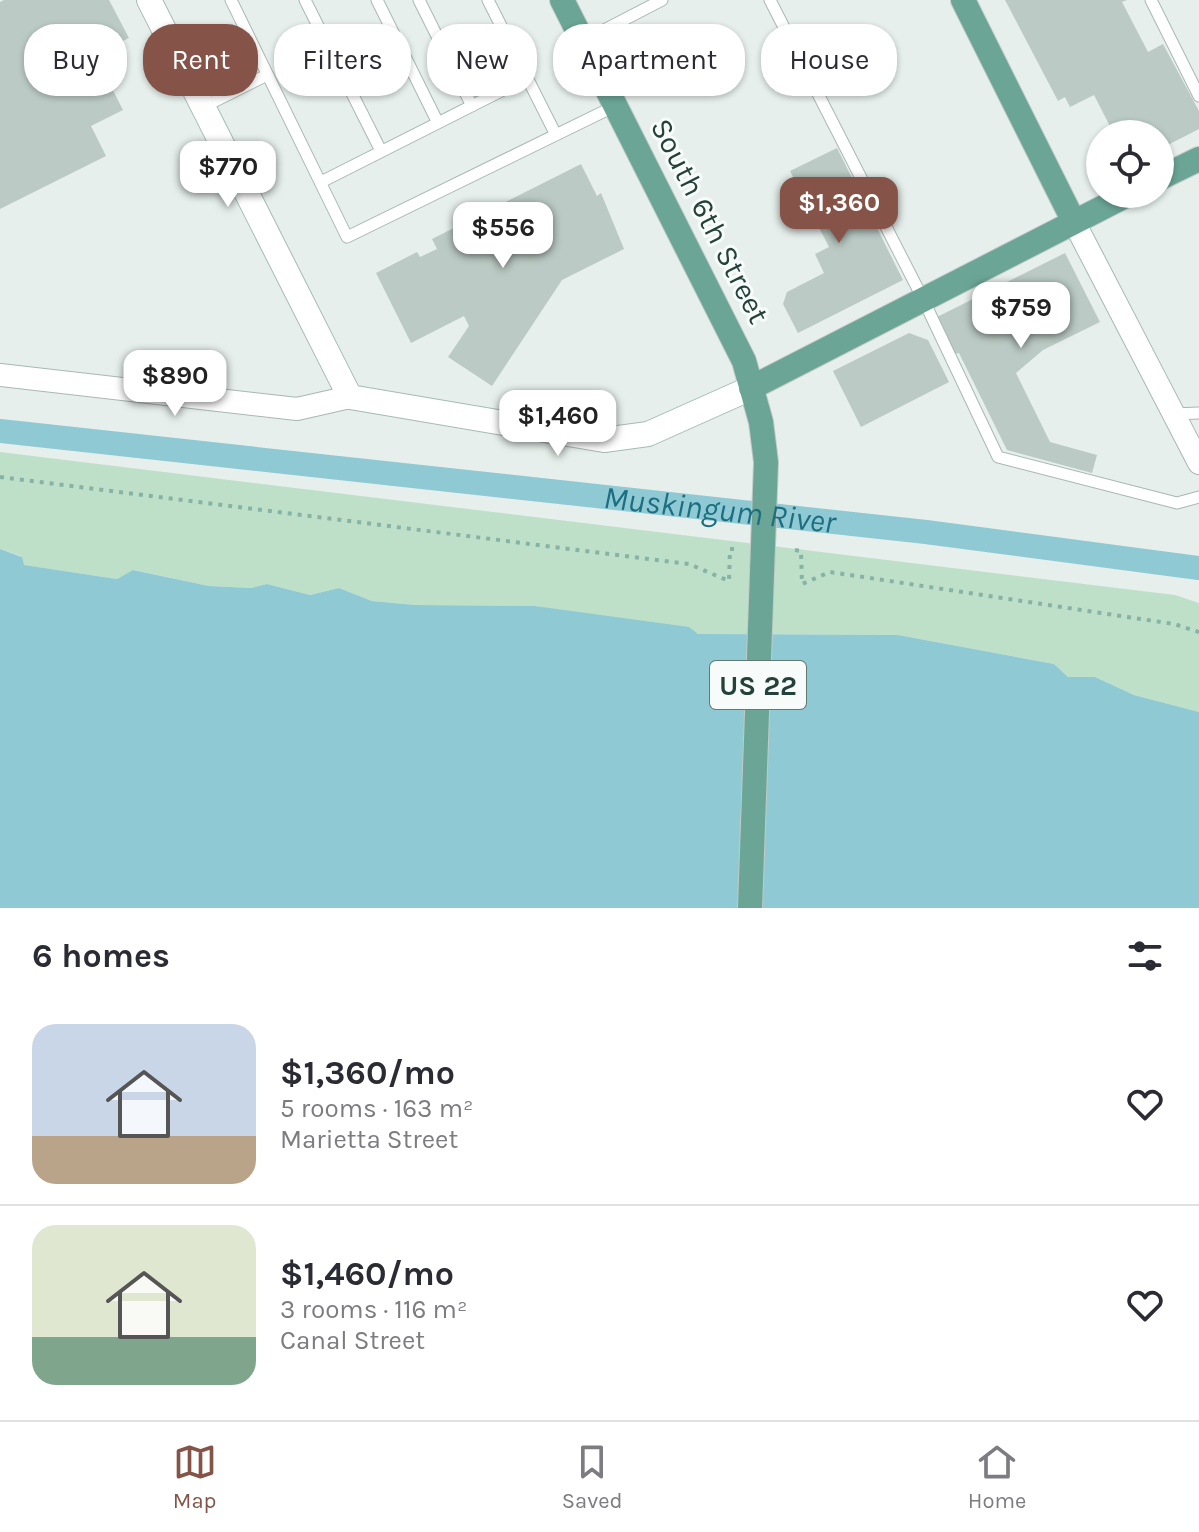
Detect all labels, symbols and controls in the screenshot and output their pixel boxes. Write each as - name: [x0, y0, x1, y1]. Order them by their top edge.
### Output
- chip: Buy: [24, 24, 127, 96]
- chip: Rent: [143, 24, 258, 96]
- chip: Filters: [274, 24, 411, 96]
- chip: New: [427, 24, 537, 96]
- chip: Apartment: [553, 24, 745, 96]
- chip: House: [761, 24, 897, 96]
- street label: South 6th Street: [643, 112, 777, 330]
- map controls: [1086, 120, 1174, 208]
- button: locate: [1086, 120, 1174, 208]
- pin: $770: [181, 141, 275, 209]
- text: $770: [198, 151, 258, 182]
- pin: $1,360: [774, 177, 904, 245]
- text: $1,360: [798, 187, 880, 218]
- pin: $556: [456, 202, 550, 270]
- text: $556: [471, 212, 535, 243]
- pin: $759: [974, 282, 1068, 350]
- text: $759: [990, 292, 1052, 323]
- pin: $890: [128, 350, 222, 418]
- text: $890: [141, 360, 209, 391]
- pin: $1,460: [493, 390, 623, 458]
- text: $1,460: [517, 400, 599, 431]
- water label: Muskingum River: [602, 479, 839, 541]
- road number: US 22: [710, 661, 806, 709]
- icon: filters: [1123, 934, 1167, 978]
- text: 6 homes: [32, 936, 170, 976]
- text: $1,360/mo: [280, 1053, 455, 1093]
- icon: home: [96, 1056, 192, 1152]
- icon: heart: [1123, 1082, 1167, 1126]
- text: 5 rooms · 163 m²: [280, 1093, 473, 1124]
- text: Marietta Street: [280, 1124, 458, 1155]
- text: $1,460/mo: [280, 1254, 454, 1294]
- icon: home: [96, 1257, 192, 1353]
- icon: heart: [1123, 1283, 1167, 1327]
- text: 3 rooms · 116 m²: [280, 1294, 467, 1325]
- text: Canal Street: [280, 1325, 425, 1356]
- tab: Map: [173, 1440, 217, 1514]
- tab: Saved: [562, 1440, 623, 1514]
- tab: Home: [968, 1440, 1026, 1514]

